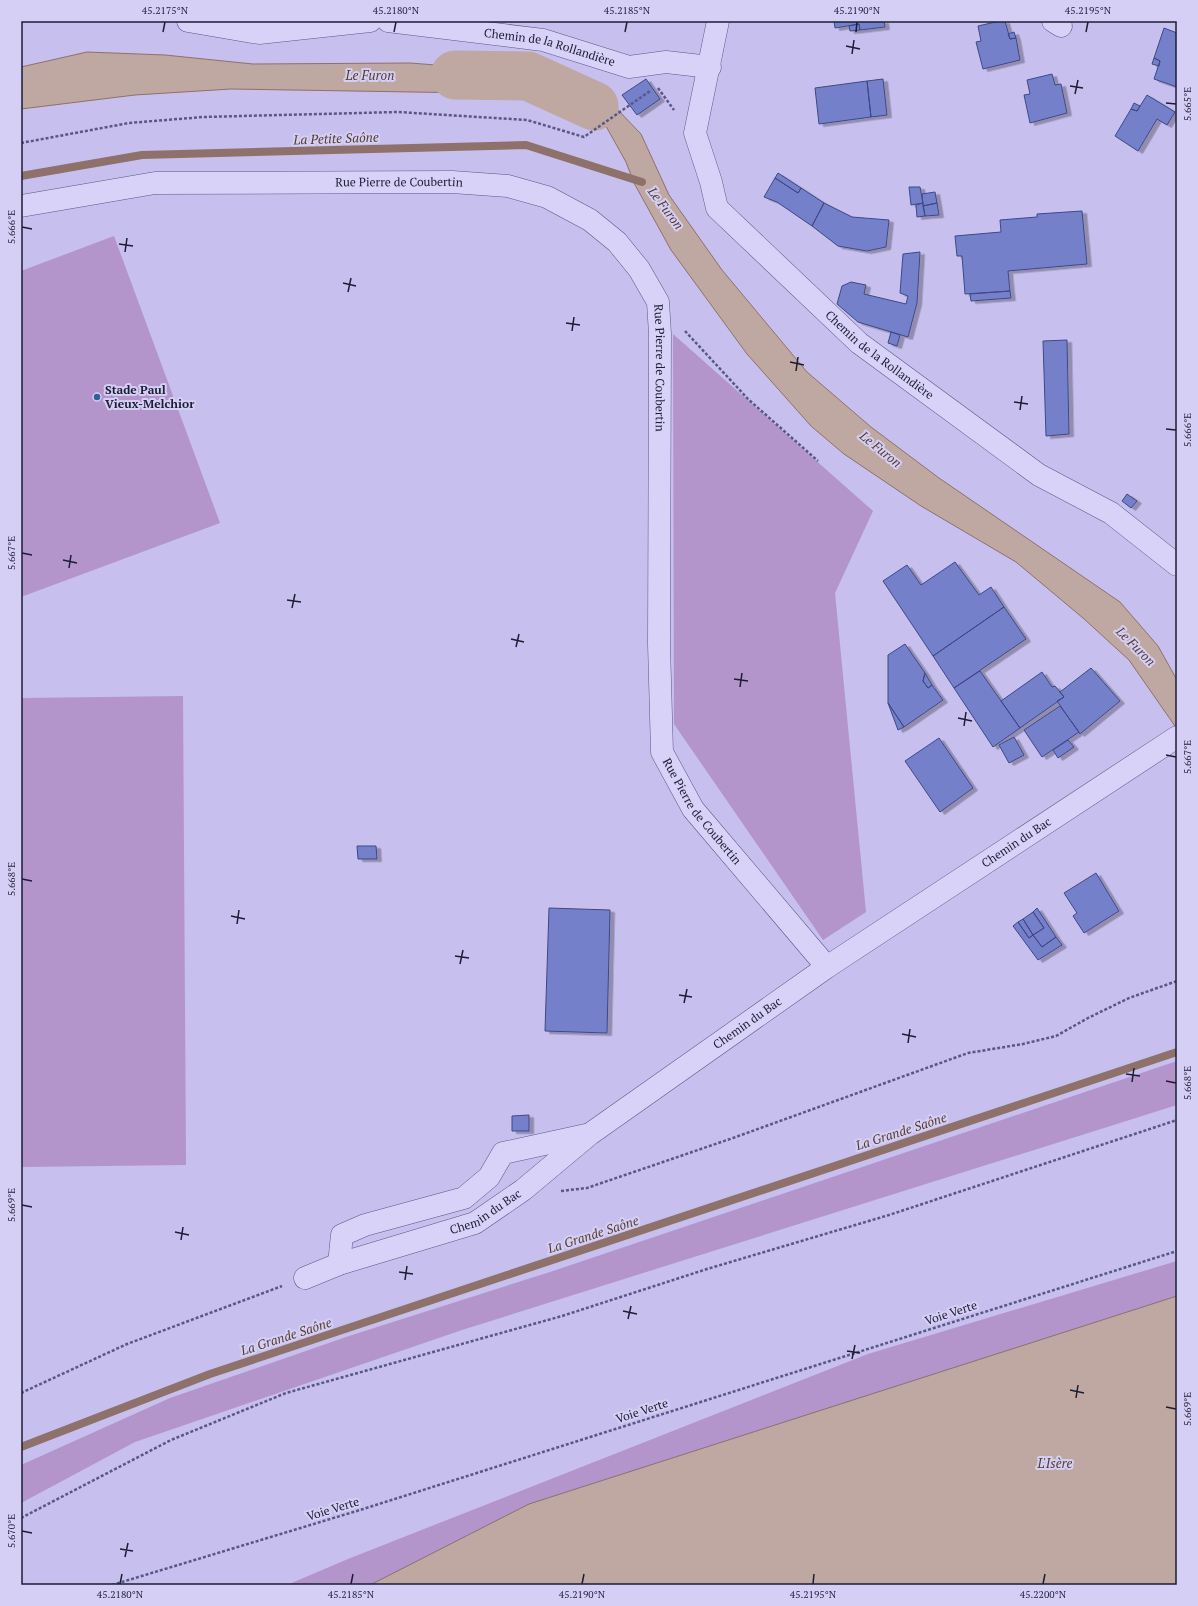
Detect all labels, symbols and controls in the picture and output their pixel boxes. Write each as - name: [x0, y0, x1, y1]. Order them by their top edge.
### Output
- text: 45.2175°N: [142, 4, 189, 17]
- text: 45.2180°N: [373, 4, 420, 17]
- text: 45.2185°N: [604, 4, 651, 17]
- text: 45.2190°N: [834, 4, 881, 17]
- text: 45.2195°N: [1065, 4, 1112, 17]
- street label: Chemin de la Rollandière: [483, 25, 617, 69]
- water label: Le Furon: [345, 66, 394, 84]
- text: 5.665°E: [1181, 87, 1194, 121]
- water label: La Petite Saône: [292, 128, 379, 149]
- street label: Rue Pierre de Coubertin: [335, 174, 463, 190]
- water label: Le Furon: [644, 182, 688, 233]
- text: 5.666°E: [5, 210, 18, 244]
- street label: Rue Pierre de Coubertin: [651, 304, 668, 432]
- street label: Chemin de la Rollandière: [822, 307, 937, 402]
- place label: Stade Paul Vieux-Melchior: [105, 382, 195, 411]
- marker: Stade Paul Vieux-Melchior: [92, 392, 102, 402]
- text: 5.666°E: [1181, 413, 1194, 447]
- water label: Le Furon: [856, 426, 906, 471]
- text: 5.667°E: [5, 536, 18, 570]
- water label: Le Furon: [1112, 622, 1160, 670]
- text: 5.667°E: [1181, 740, 1194, 774]
- street label: Rue Pierre de Coubertin: [660, 755, 745, 867]
- street label: Chemin du Bac: [978, 814, 1054, 870]
- text: 5.668°E: [5, 862, 18, 896]
- street label: Chemin du Bac: [710, 993, 785, 1052]
- text: 5.668°E: [1181, 1066, 1194, 1100]
- water label: La Grande Saône: [852, 1108, 949, 1154]
- street label: Chemin du Bac: [448, 1185, 524, 1237]
- text: 5.669°E: [5, 1188, 18, 1222]
- water label: La Grande Saône: [544, 1211, 641, 1257]
- street label: Voie Verte: [923, 1297, 979, 1328]
- water label: La Grande Saône: [237, 1313, 334, 1359]
- text: 5.669°E: [1181, 1392, 1194, 1426]
- street label: Voie Verte: [614, 1395, 670, 1426]
- water label: L'Isère: [1036, 1454, 1073, 1472]
- street label: Voie Verte: [305, 1493, 361, 1524]
- text: 5.670°E: [5, 1514, 18, 1548]
- text: 45.2180°N: [97, 1588, 144, 1601]
- text: 45.2185°N: [328, 1588, 375, 1601]
- text: 45.2190°N: [559, 1588, 606, 1601]
- text: 45.2195°N: [790, 1588, 837, 1601]
- text: 45.2200°N: [1020, 1588, 1067, 1601]

